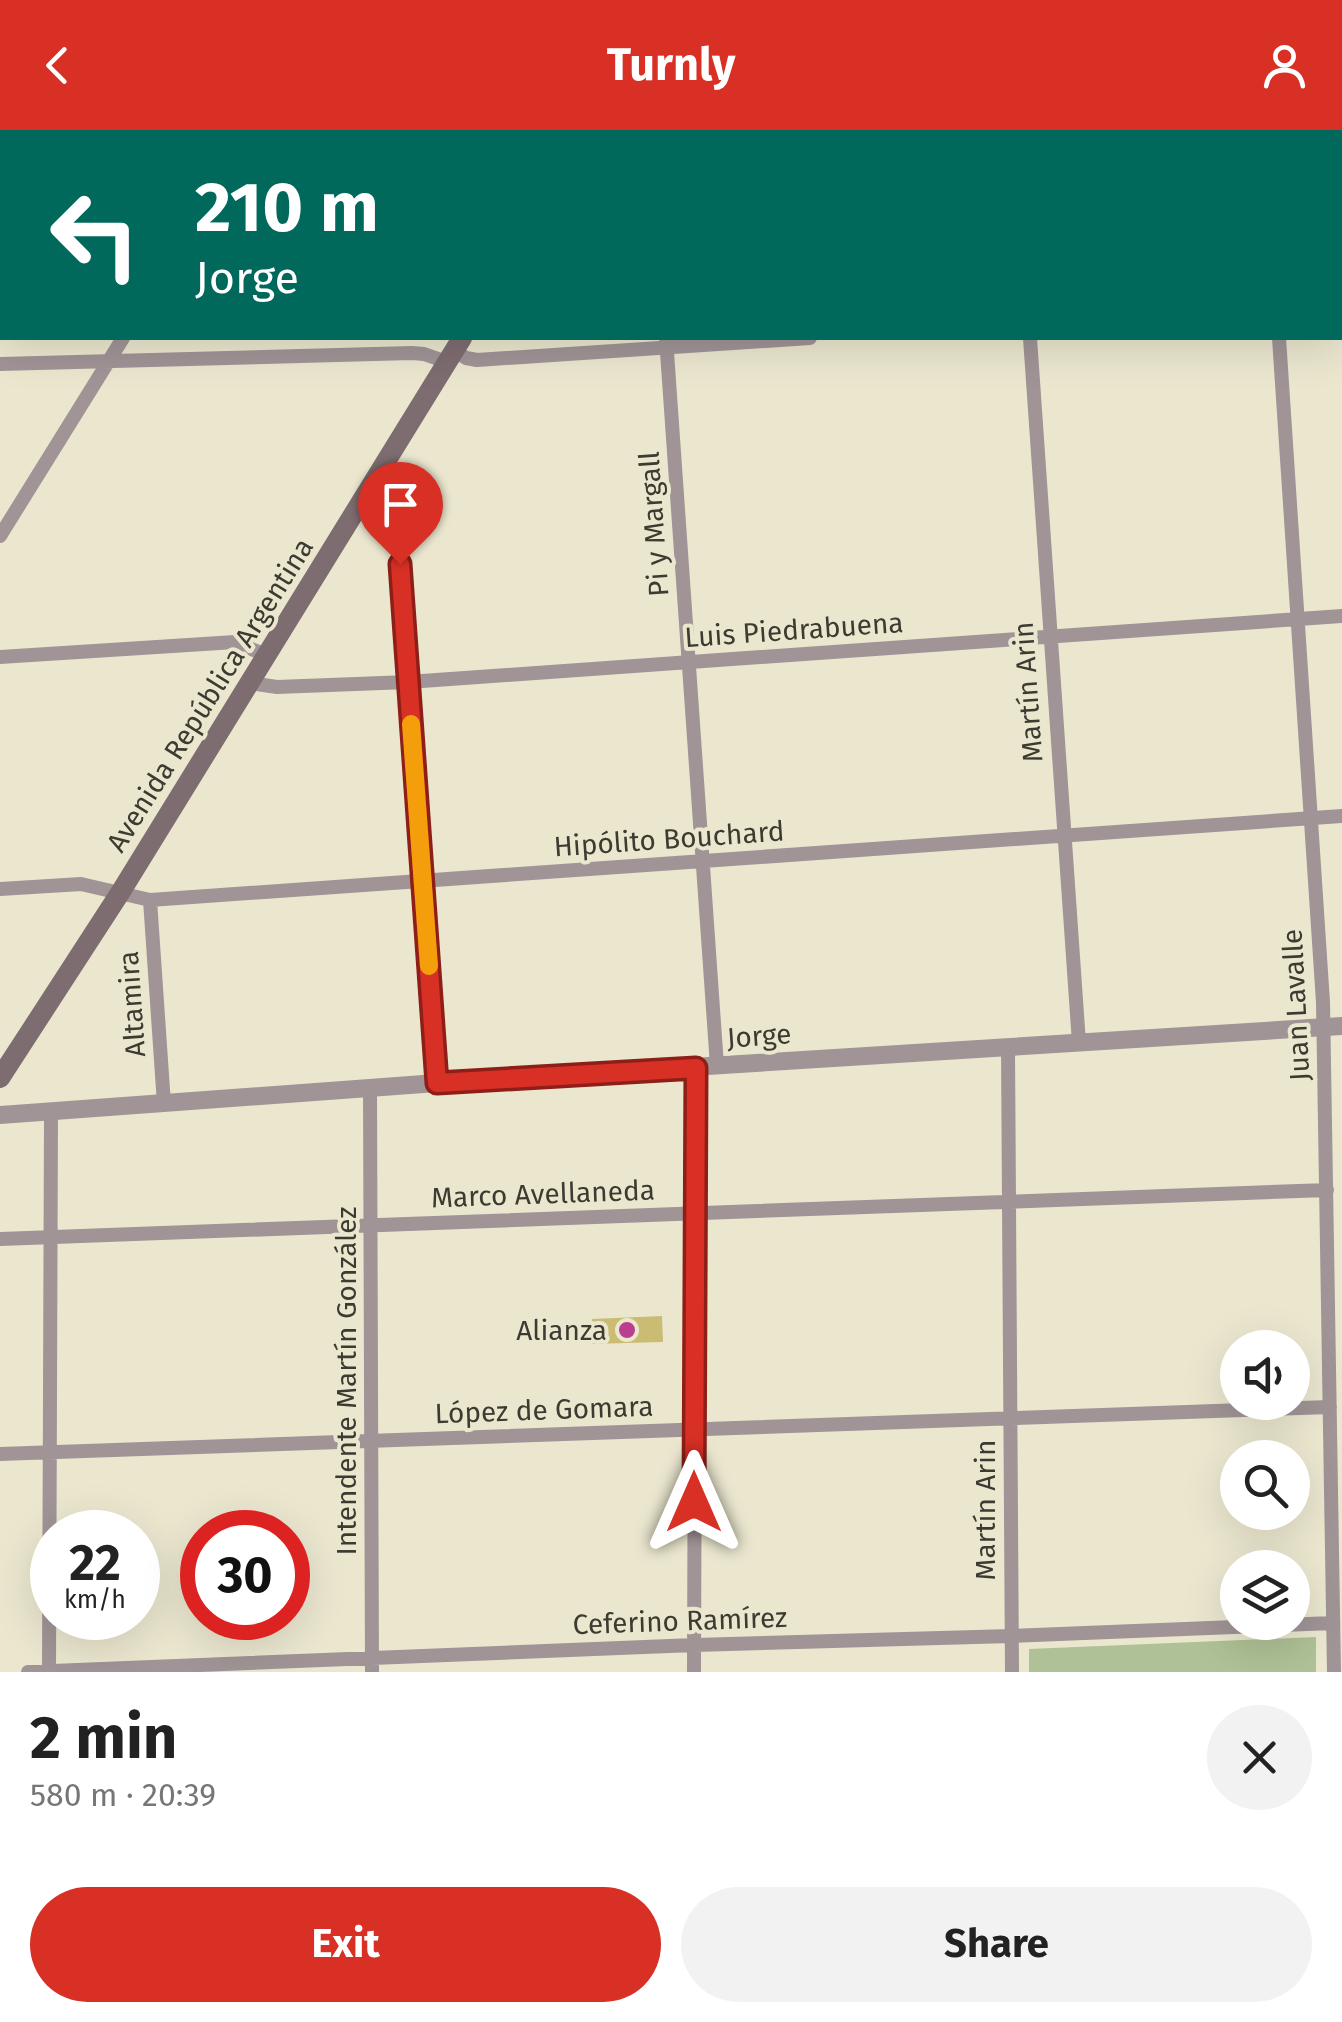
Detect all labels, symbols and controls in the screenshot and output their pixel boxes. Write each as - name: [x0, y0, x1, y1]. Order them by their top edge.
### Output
- icon: back: [30, 38, 85, 93]
- text: Turnly: [607, 38, 735, 92]
- icon: person: [1257, 38, 1312, 93]
- text: 210 m: [195, 166, 379, 250]
- icon: left: [30, 170, 160, 300]
- text: Jorge: [195, 251, 299, 305]
- street label: Pi y Margall: [632, 450, 676, 598]
- pin: [358, 462, 443, 565]
- icon: arrive: [373, 477, 428, 532]
- street label: Avenida República Argentina: [100, 532, 320, 858]
- street label: Luis Piedrabuena: [683, 606, 905, 654]
- street label: Martín Arin: [1007, 621, 1049, 763]
- street label: Hipólito Bouchard: [553, 814, 785, 864]
- street label: Juan Lavalle: [1276, 928, 1316, 1082]
- street label: Altamira: [112, 950, 152, 1058]
- street label: Jorge: [726, 1017, 792, 1055]
- street label: Marco Avellaneda: [431, 1174, 655, 1214]
- street label: Intendente Martín González: [330, 1206, 363, 1556]
- place label: Alianza: [516, 1314, 607, 1347]
- marker: Alianza: [616, 1319, 638, 1341]
- map controls: [1220, 1330, 1310, 1640]
- button: sound: [1220, 1330, 1310, 1420]
- street label: López de Gomara: [434, 1390, 654, 1430]
- street label: Martín Arin: [969, 1440, 1002, 1580]
- button: search: [1220, 1440, 1310, 1530]
- position arrow: [642, 1450, 746, 1554]
- speed limit sign: 30: [180, 1510, 310, 1640]
- text: 22: [69, 1533, 121, 1593]
- button: layers: [1220, 1550, 1310, 1640]
- text: km/h: [64, 1585, 126, 1615]
- street label: Ceferino Ramírez: [572, 1601, 788, 1641]
- text: 2 min: [30, 1702, 177, 1774]
- button: close: [1207, 1705, 1312, 1810]
- text: 580 m · 20:39: [30, 1776, 216, 1814]
- button: Exit: [30, 1887, 661, 2002]
- button: Share: [681, 1887, 1312, 2002]

